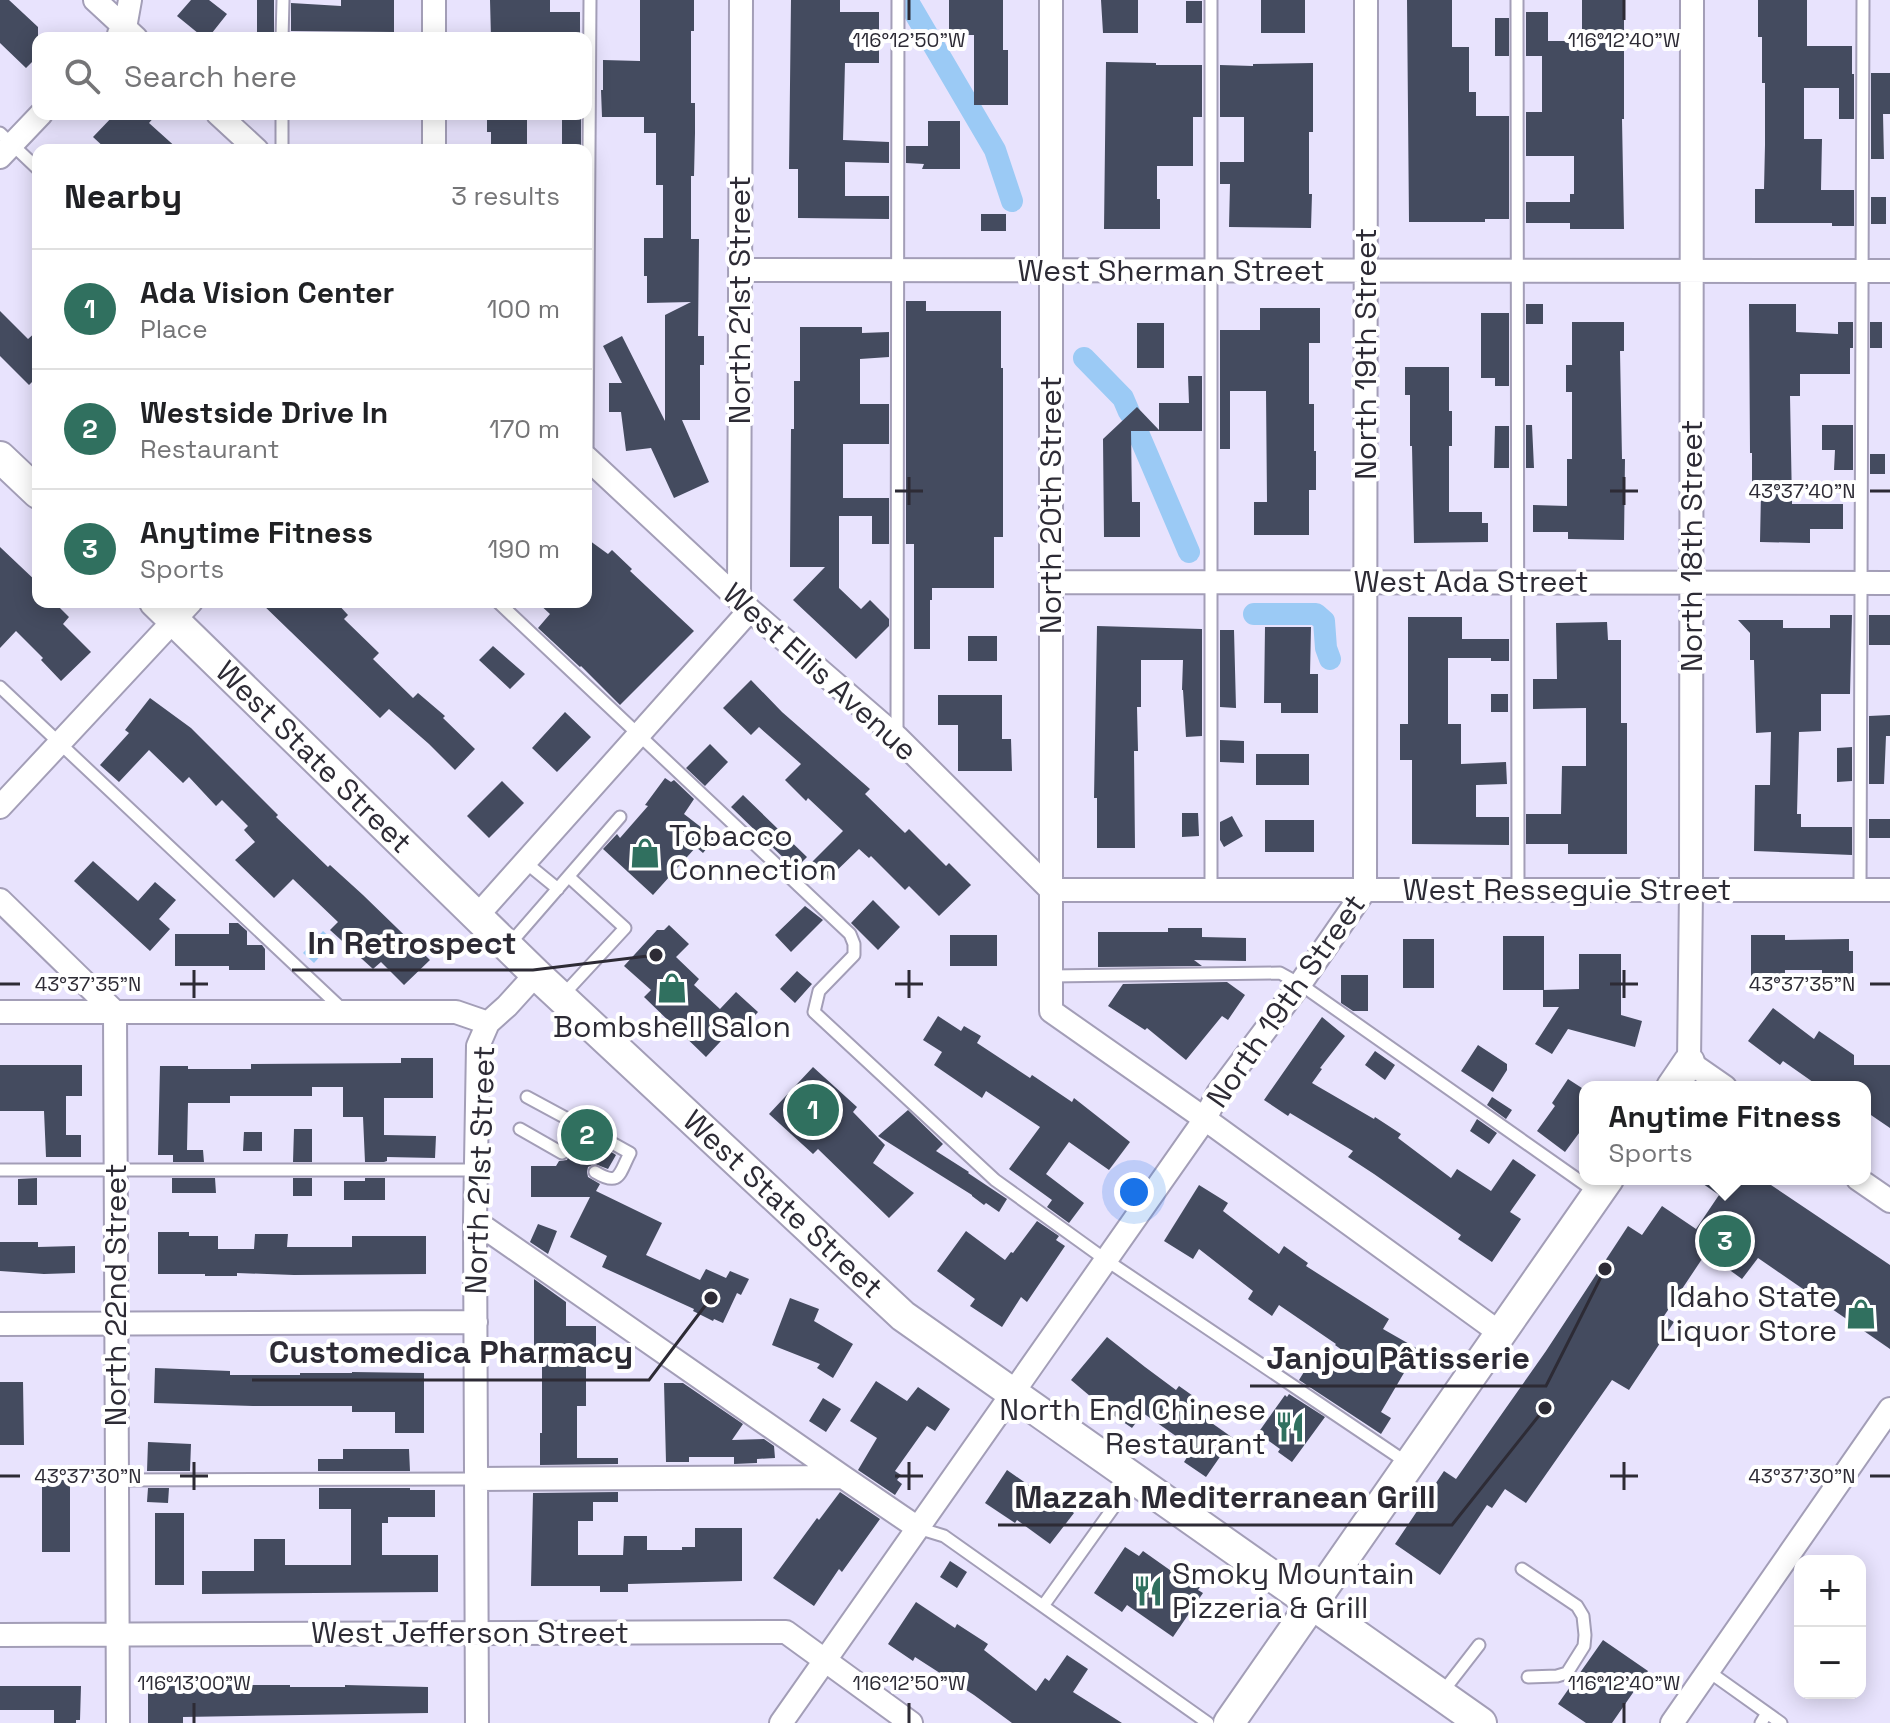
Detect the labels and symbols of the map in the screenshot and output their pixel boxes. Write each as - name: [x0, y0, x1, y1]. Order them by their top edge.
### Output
- text: 116°12'50"W: [853, 27, 965, 53]
- text: 116°12'40"W: [1568, 27, 1680, 53]
- street label: North 21st Street: [720, 176, 759, 424]
- street label: North 19th Street: [1346, 228, 1385, 480]
- street label: West Sherman Street: [1017, 251, 1325, 290]
- street label: North 20th Street: [1031, 376, 1070, 634]
- street label: North 18th Street: [1672, 420, 1711, 672]
- text: 43°37'40"N: [1749, 478, 1855, 504]
- street label: West Ada Street: [1353, 562, 1589, 601]
- street label: West Ellis Avenue: [715, 574, 926, 769]
- street label: West State Street: [208, 652, 421, 861]
- place label: Tobacco Connection: [669, 816, 837, 889]
- shop icon: Tobacco Connection: [628, 836, 662, 870]
- street label: West Resseguie Street: [1403, 870, 1731, 909]
- street label: North 19th Street: [1197, 886, 1374, 1115]
- callout: In Retrospect: [292, 914, 533, 970]
- text: In Retrospect: [307, 923, 517, 963]
- text: 43°37'35"N: [35, 971, 141, 997]
- shop icon: Bombshell Salon: [655, 971, 689, 1005]
- text: 43°37'35"N: [1749, 971, 1855, 997]
- place label: Bombshell Salon: [553, 1007, 791, 1046]
- street label: North 21st Street: [456, 1045, 503, 1295]
- pin: 1: [787, 1080, 839, 1140]
- street label: West State Street: [675, 1101, 891, 1306]
- pin: 2: [561, 1105, 613, 1165]
- street label: North 22nd Street: [96, 1164, 135, 1426]
- your location: [1114, 1172, 1154, 1212]
- pin: 3: [1699, 1211, 1751, 1271]
- place label: Idaho State Liquor Store: [1659, 1277, 1837, 1350]
- shop icon: Idaho State Liquor Store: [1844, 1297, 1878, 1331]
- callout: Customedica Pharmacy: [252, 1324, 649, 1380]
- callout: Janjou Pâtisserie: [1250, 1330, 1546, 1386]
- text: Customedica Pharmacy: [269, 1332, 633, 1372]
- text: Janjou Pâtisserie: [1266, 1338, 1530, 1378]
- place label: North End Chinese Restaurant: [999, 1390, 1266, 1463]
- restaurant icon: North End Chinese Restaurant: [1273, 1410, 1307, 1444]
- text: 43°37'30"N: [34, 1463, 142, 1489]
- text: 43°37'30"N: [1748, 1463, 1856, 1489]
- callout: Mazzah Mediterranean Grill: [998, 1469, 1452, 1525]
- text: Mazzah Mediterranean Grill: [1014, 1477, 1436, 1517]
- place label: Smoky Mountain Pizzeria & Grill: [1172, 1554, 1414, 1627]
- restaurant icon: Smoky Mountain Pizzeria & Grill: [1131, 1574, 1165, 1608]
- street label: West Jefferson Street: [311, 1613, 629, 1652]
- text: 116°13'00"W: [137, 1670, 251, 1696]
- text: 116°12'50"W: [853, 1670, 965, 1696]
- text: 116°12'40"W: [1568, 1670, 1680, 1696]

